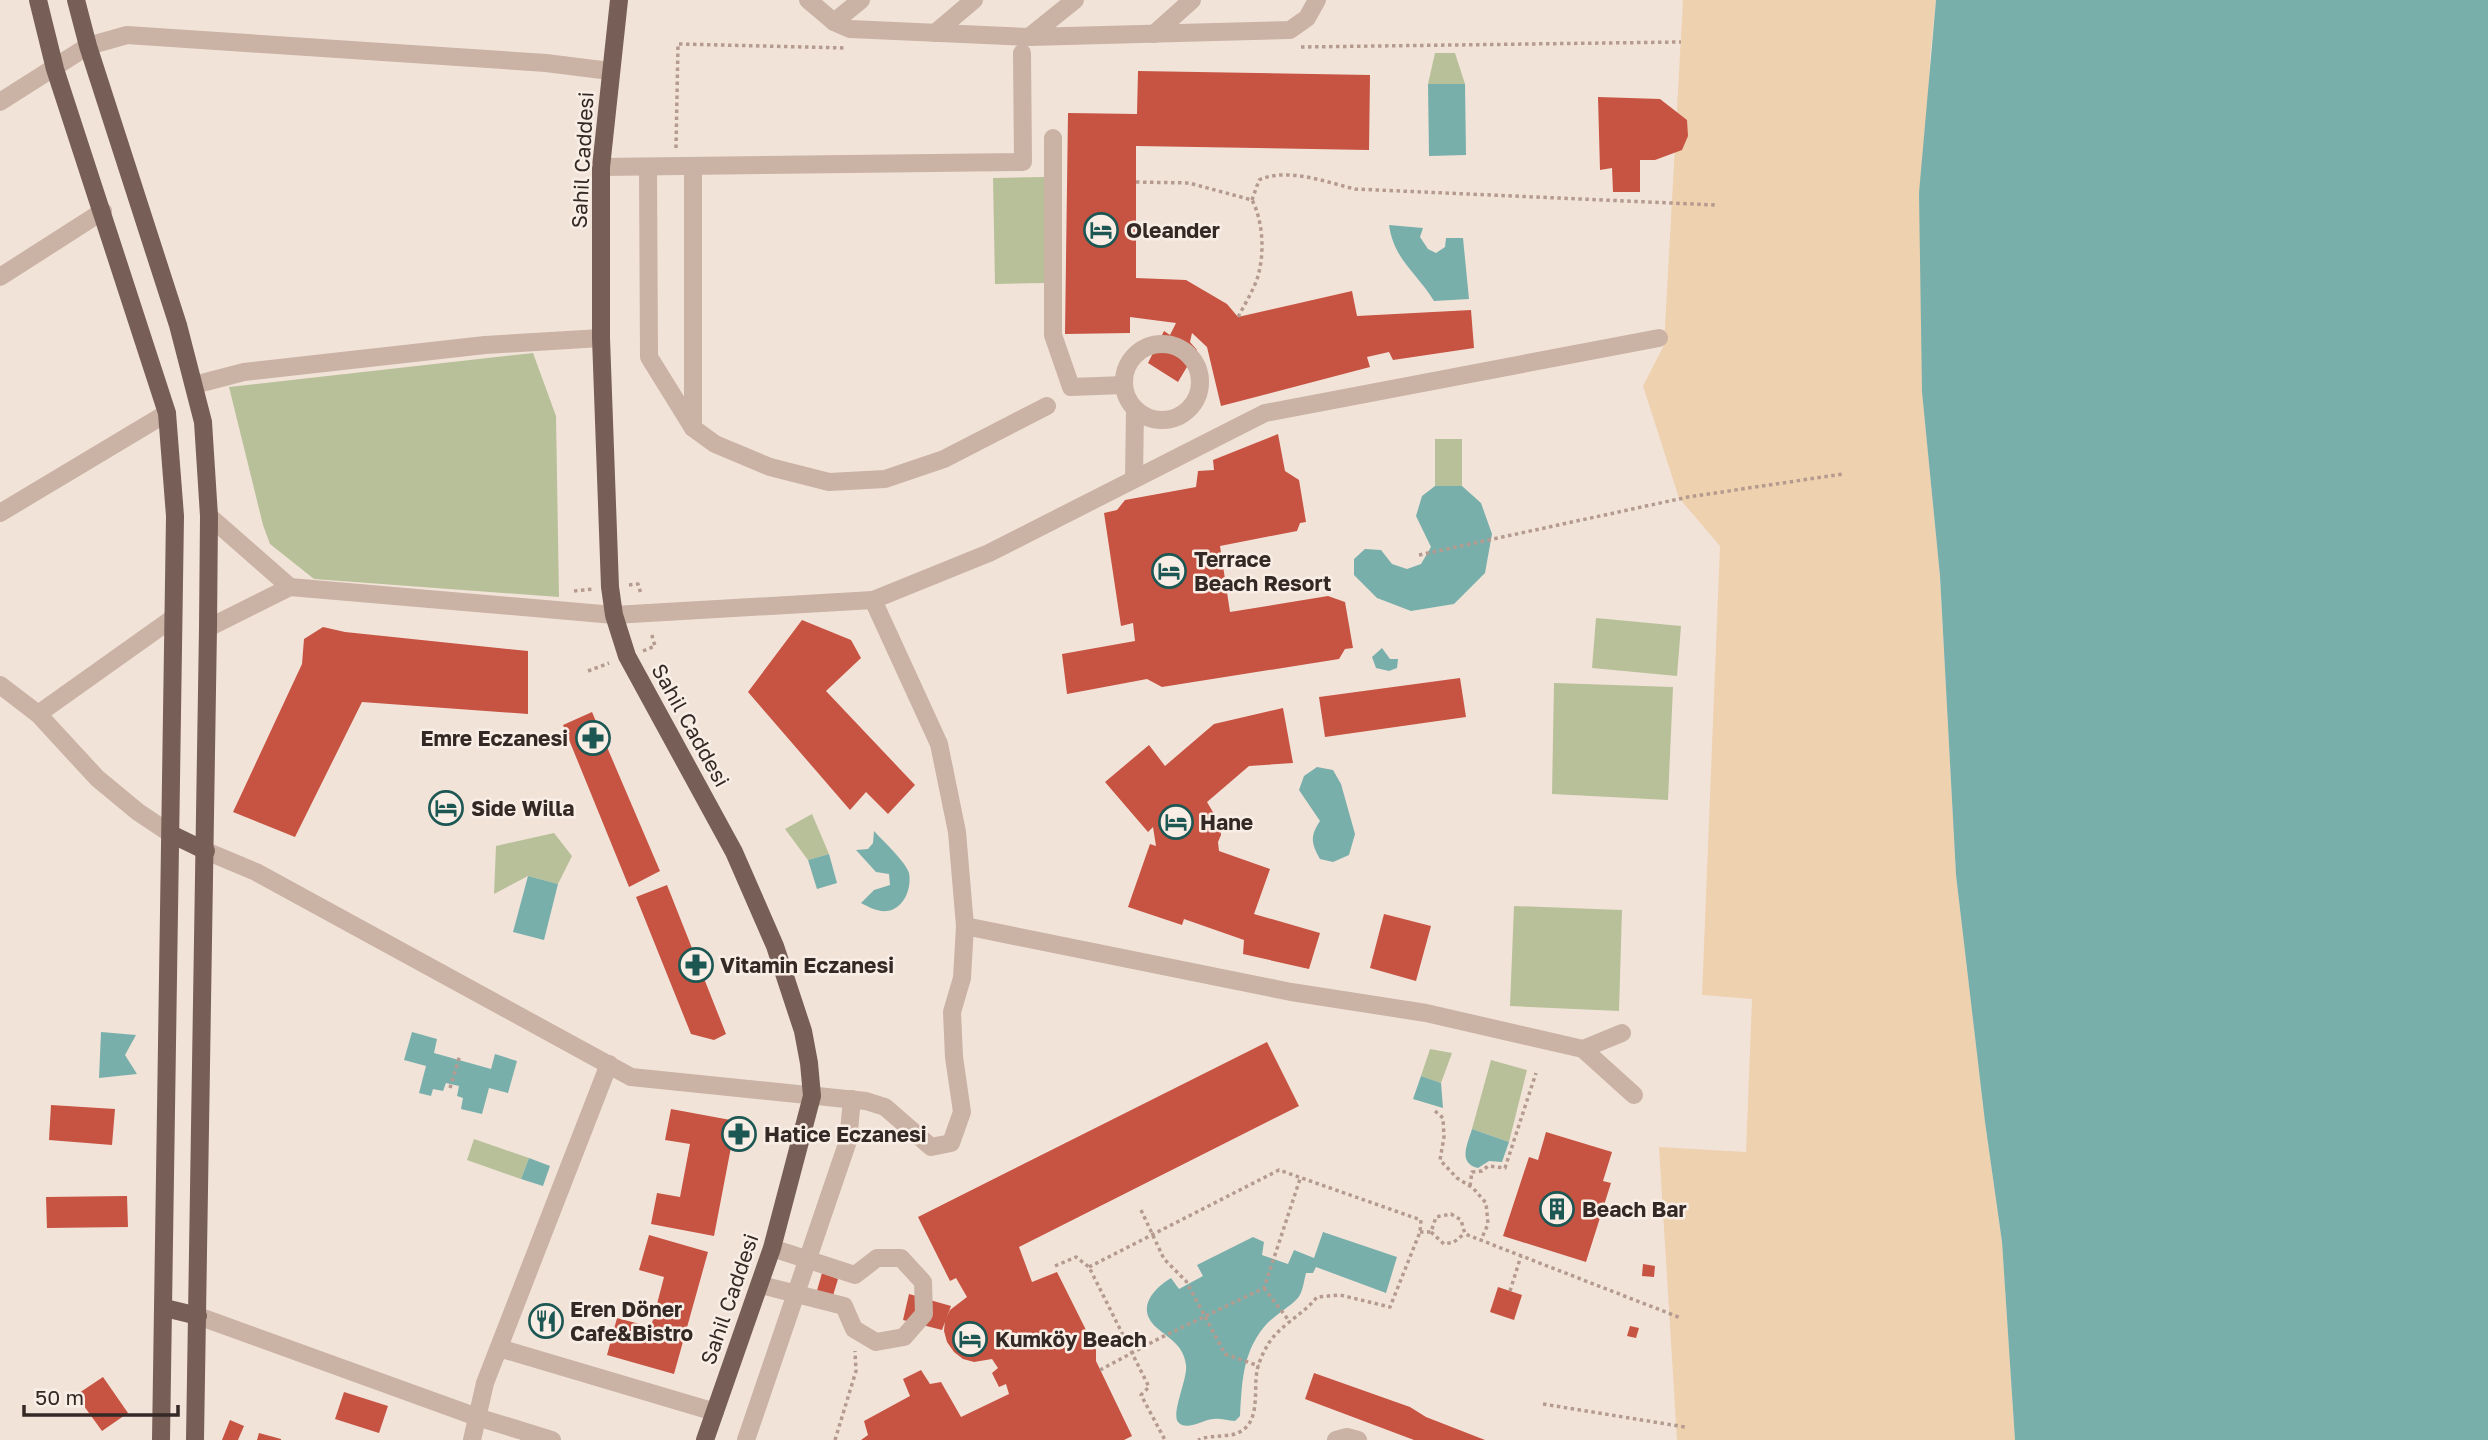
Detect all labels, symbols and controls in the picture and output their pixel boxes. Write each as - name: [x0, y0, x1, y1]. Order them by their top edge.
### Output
- street label: Sahil Caddesi: [565, 91, 599, 229]
- hotel icon: Oleander: [1082, 211, 1120, 249]
- place label: Oleander: [1126, 217, 1220, 243]
- place label: Terrace Beach Resort: [1194, 546, 1331, 596]
- hotel icon: Terrace Beach Resort: [1150, 552, 1188, 590]
- street label: Sahil Caddesi: [646, 659, 736, 791]
- pharmacy icon: Emre Eczanesi: [574, 719, 612, 757]
- place label: Emre Eczanesi: [420, 725, 568, 751]
- hotel icon: Side Willa: [427, 789, 465, 827]
- place label: Side Willa: [471, 795, 574, 821]
- hotel icon: Hane: [1157, 803, 1195, 841]
- place label: Hane: [1200, 809, 1253, 835]
- pharmacy icon: Vitamin Eczanesi: [677, 946, 715, 984]
- place label: Vitamin Eczanesi: [720, 952, 894, 978]
- pharmacy icon: Hatice Eczanesi: [720, 1115, 758, 1153]
- place label: Hatice Eczanesi: [764, 1121, 927, 1147]
- building icon: Beach Bar: [1538, 1190, 1576, 1228]
- place label: Beach Bar: [1582, 1196, 1687, 1222]
- street label: Sahil Caddesi: [694, 1230, 764, 1368]
- place label: Eren Döner Cafe&Bistro: [570, 1296, 693, 1346]
- restaurant icon: Eren Döner Cafe&Bistro: [527, 1302, 565, 1340]
- hotel icon: Kumköy Beach: [951, 1320, 989, 1358]
- place label: Kumköy Beach: [995, 1326, 1147, 1352]
- scale bar: [24, 1374, 178, 1418]
- text: 50 m: [35, 1384, 84, 1410]

